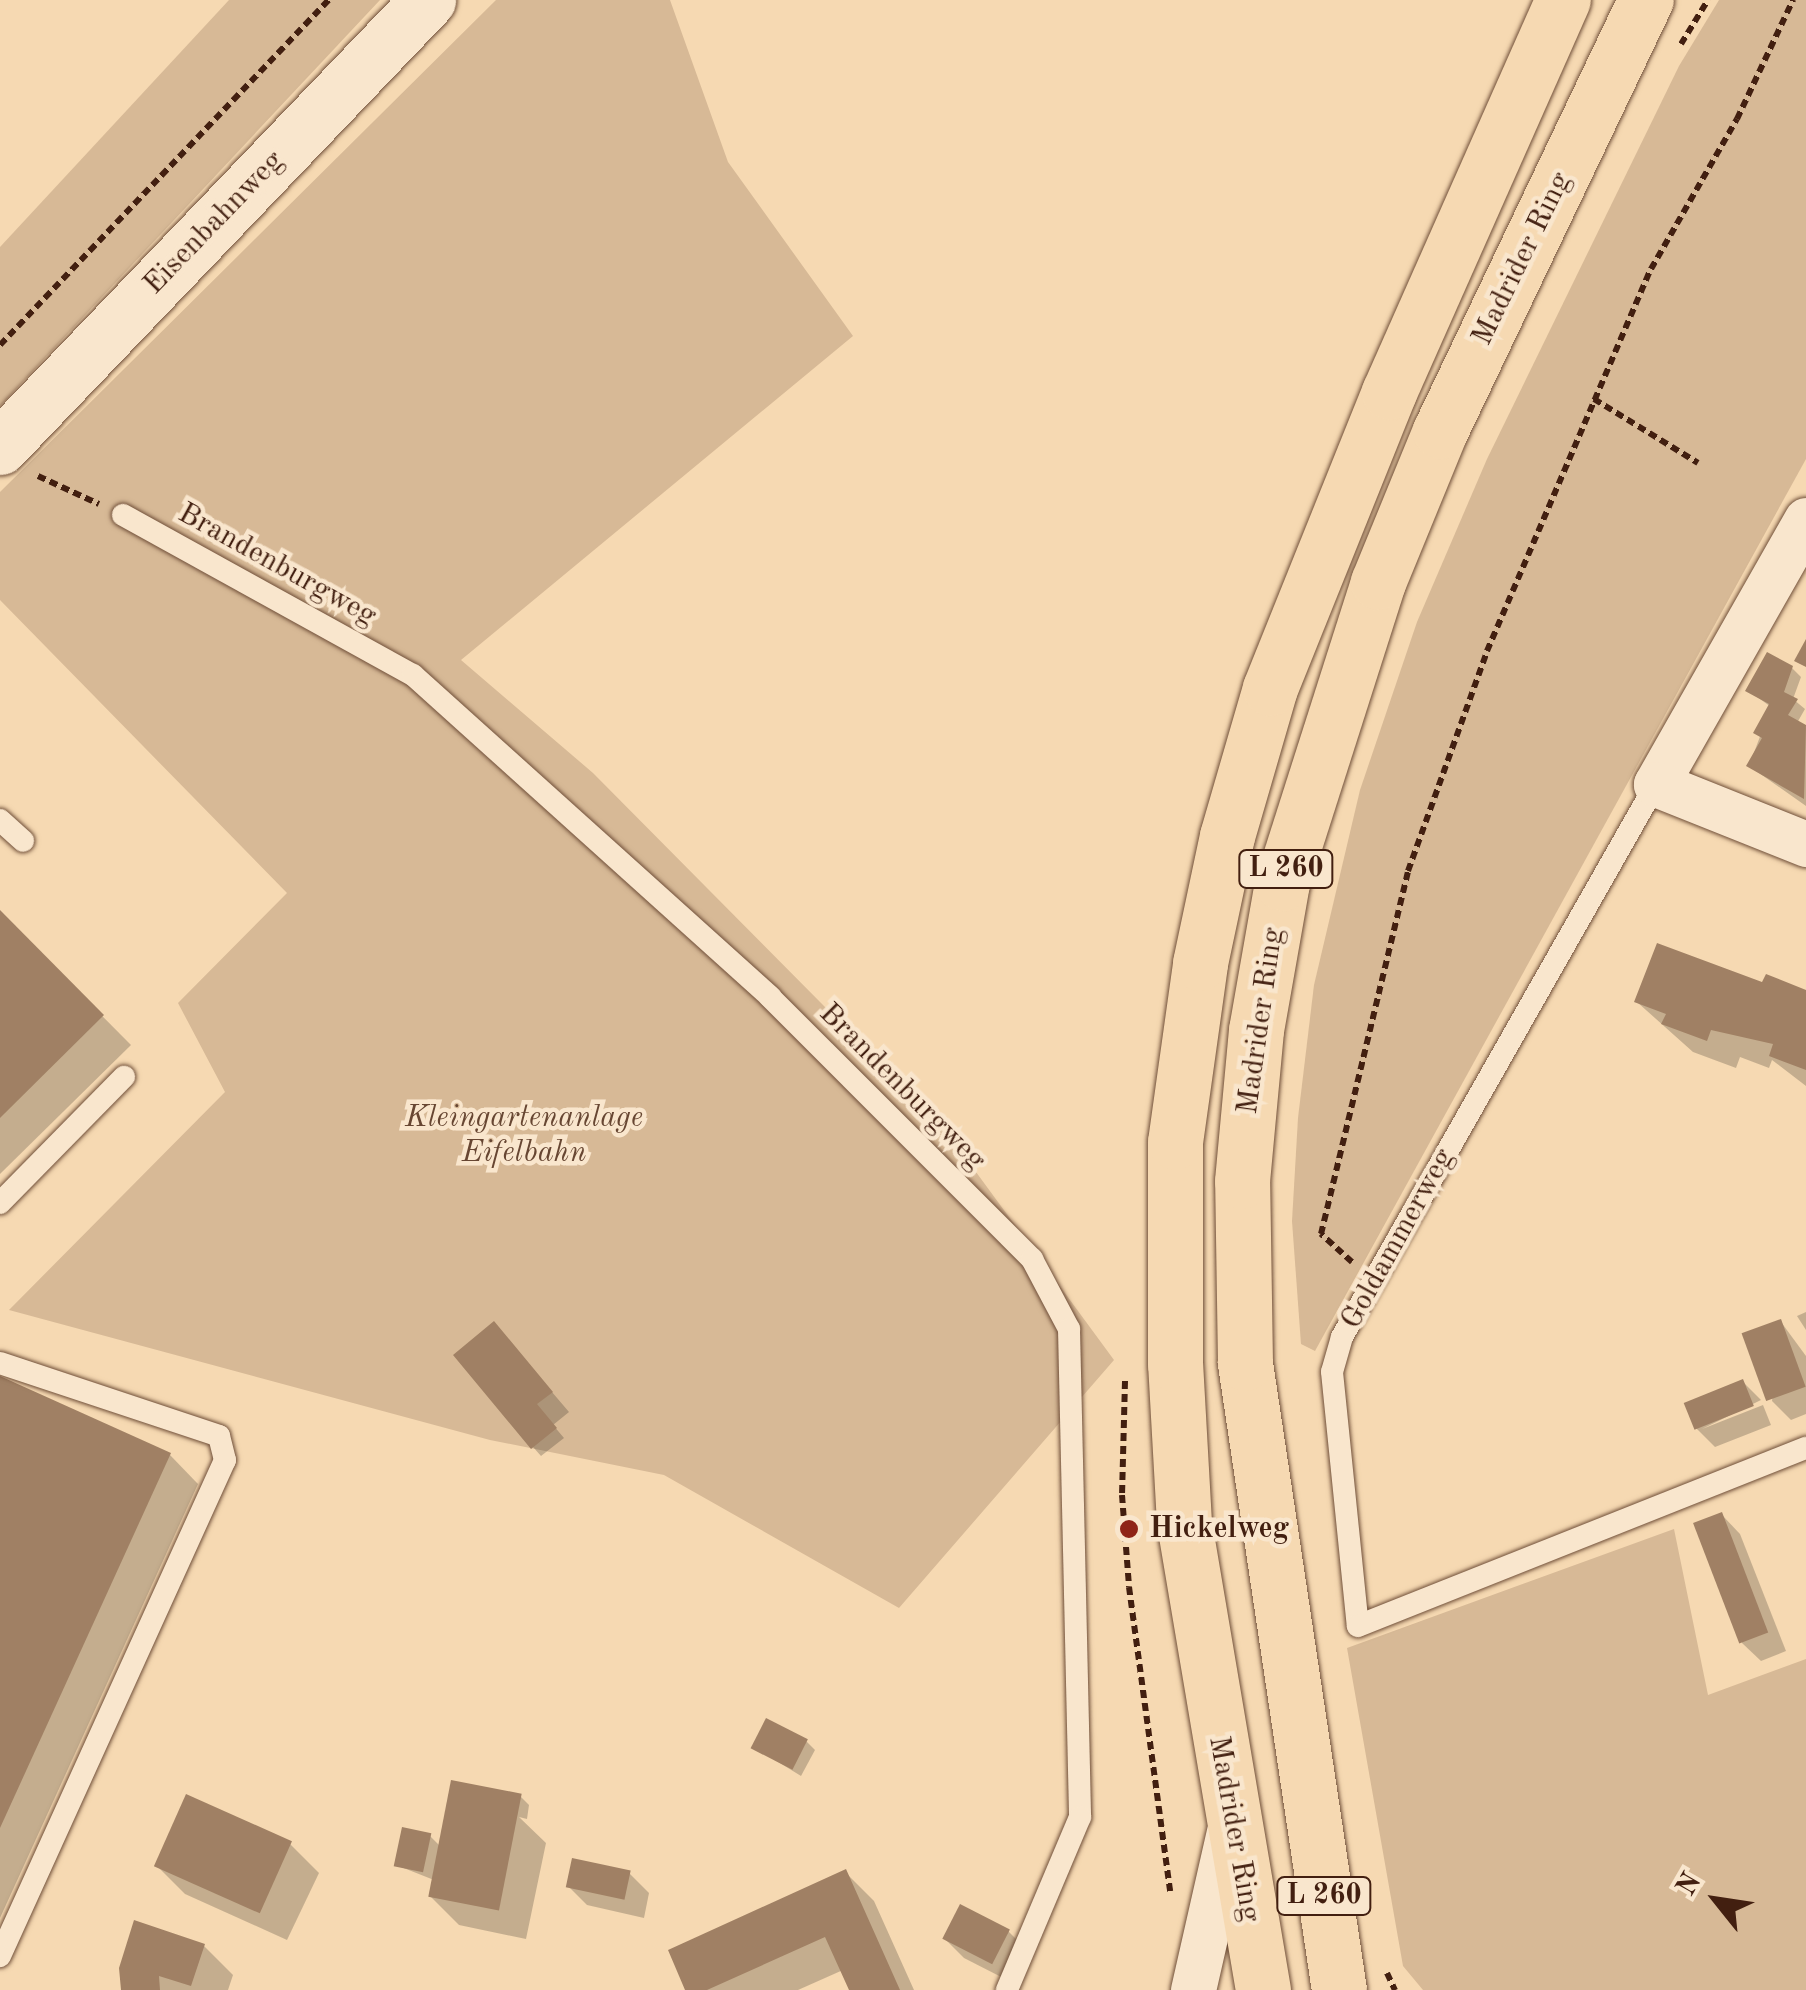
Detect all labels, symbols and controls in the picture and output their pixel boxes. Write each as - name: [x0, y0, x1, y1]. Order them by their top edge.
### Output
- street label: Eisenbahnweg: [136, 143, 292, 303]
- street label: Madrider Ring: [1465, 167, 1579, 351]
- street label: Brandenburgweg: [171, 496, 383, 634]
- road number: L 260: [1236, 846, 1336, 892]
- street label: Madrider Ring: [1230, 925, 1292, 1117]
- street label: Brandenburgweg: [811, 996, 993, 1178]
- park label: Kleingartenanlage Eifelbahn: [405, 1100, 643, 1170]
- street label: Goldammerweg: [1334, 1143, 1462, 1335]
- place label: Hickelweg: [1149, 1511, 1289, 1547]
- marker: Hickelweg: [1118, 1518, 1140, 1540]
- street label: Madrider Ring: [1200, 1733, 1268, 1925]
- north arrow: [1666, 1850, 1766, 1950]
- text: N: [1673, 1869, 1707, 1901]
- road number: L 260: [1274, 1873, 1374, 1919]

